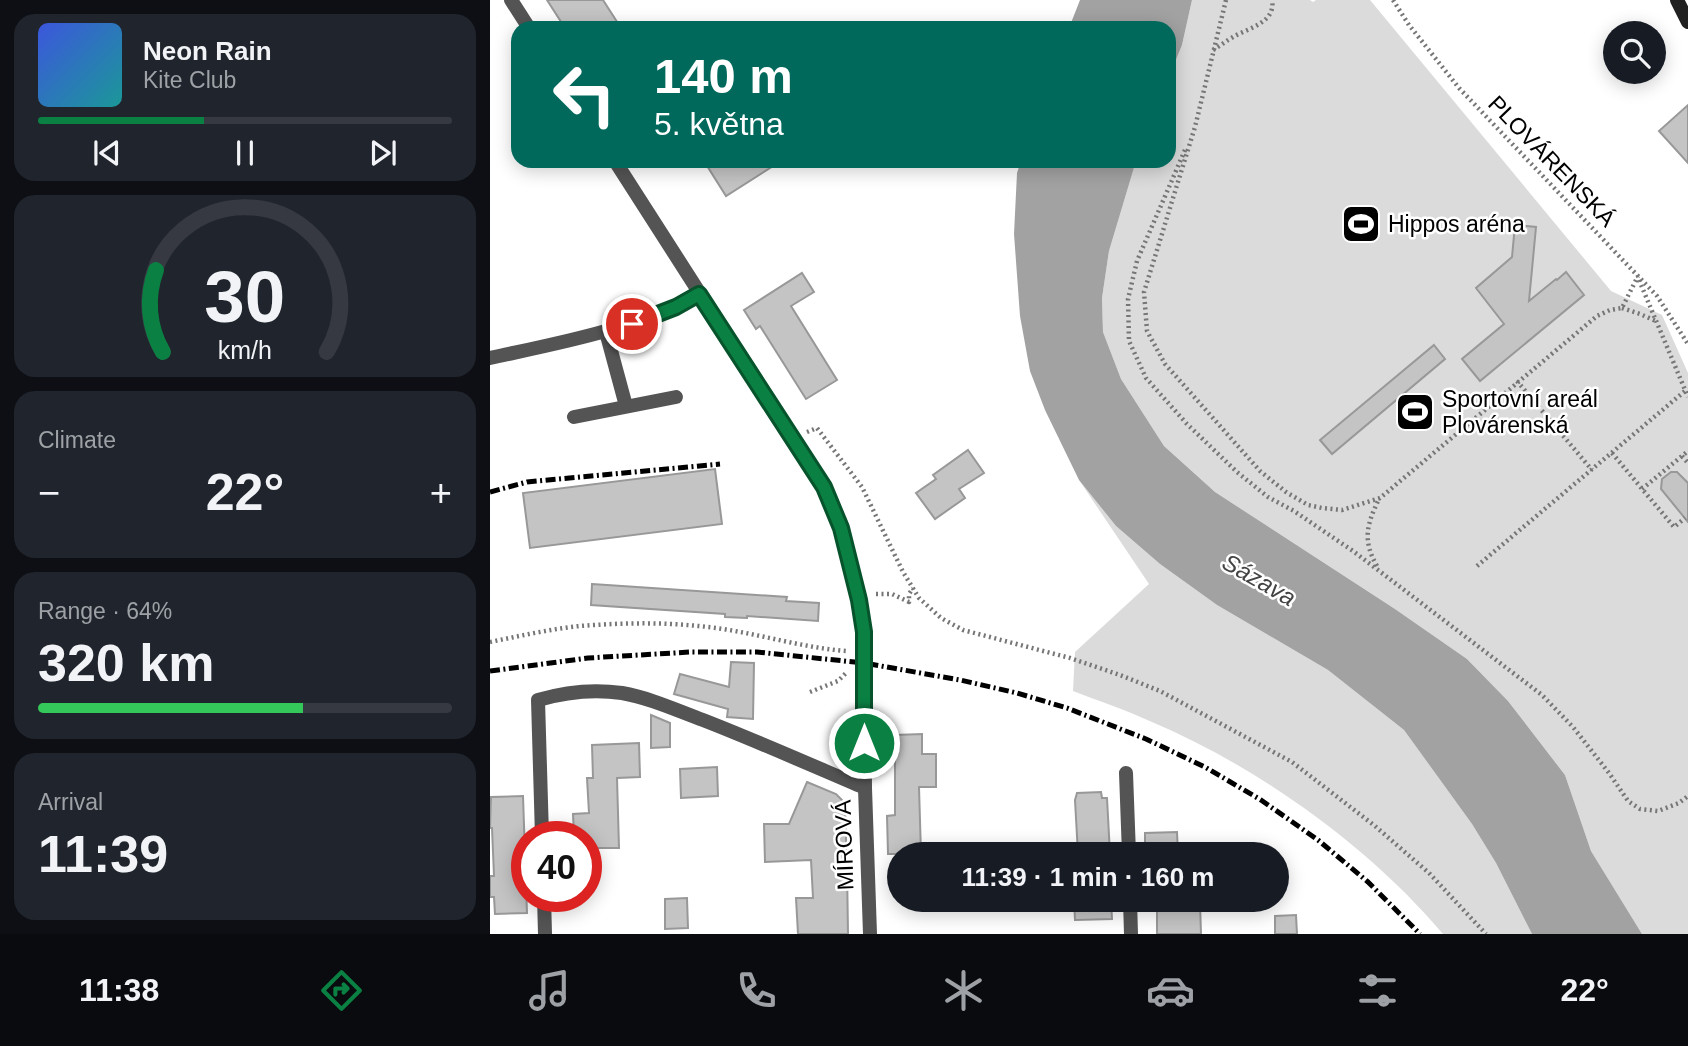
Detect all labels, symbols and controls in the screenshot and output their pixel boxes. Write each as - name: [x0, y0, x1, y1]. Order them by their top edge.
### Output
- map controls: [1603, 21, 1666, 84]
- button: search: [1603, 21, 1666, 84]
- text: Neon Rain: [143, 36, 272, 66]
- icon: left: [539, 49, 630, 140]
- text: 140 m: [654, 49, 793, 103]
- text: Kite Club: [143, 67, 236, 93]
- street label: PLOVÁRENSKÁ: [1483, 90, 1621, 232]
- text: 5. května: [654, 106, 784, 142]
- icon: previous: [88, 134, 126, 172]
- icon: pause: [226, 134, 264, 172]
- icon: next: [364, 134, 402, 172]
- sports icon: Hippos aréna: [1340, 203, 1382, 245]
- place label: Hippos aréna: [1388, 211, 1525, 237]
- text: 30: [205, 256, 285, 337]
- pin: [602, 294, 662, 354]
- icon: arrive: [613, 305, 651, 343]
- text: km/h: [218, 336, 272, 364]
- place label: Sportovní areál Plovárenská: [1442, 386, 1598, 438]
- sports icon: Sportovní areál Plovárenská: [1394, 391, 1436, 433]
- text: Climate: [38, 427, 116, 453]
- text: 22°: [206, 463, 284, 521]
- text: −: [38, 472, 60, 514]
- text: +: [430, 472, 452, 514]
- water label: Sázava: [1218, 548, 1301, 611]
- text: Range · 64%: [38, 598, 172, 624]
- text: 320 km: [38, 634, 214, 692]
- position arrow: [827, 706, 901, 780]
- text: Arrival: [38, 789, 103, 815]
- street label: MÍROVÁ: [829, 799, 859, 891]
- speed limit sign: 40: [511, 821, 602, 912]
- text: 11:39: [38, 825, 168, 883]
- text: 11:39 · 1 min · 160 m: [962, 862, 1214, 892]
- icon: directions: [317, 966, 366, 1015]
- icon: music: [525, 966, 574, 1015]
- icon: phone: [732, 966, 781, 1015]
- icon: climate: [939, 966, 988, 1015]
- icon: car: [1146, 966, 1195, 1015]
- icon: filters: [1353, 966, 1402, 1015]
- text: 11:38: [79, 972, 159, 1008]
- text: 22°: [1560, 972, 1609, 1008]

